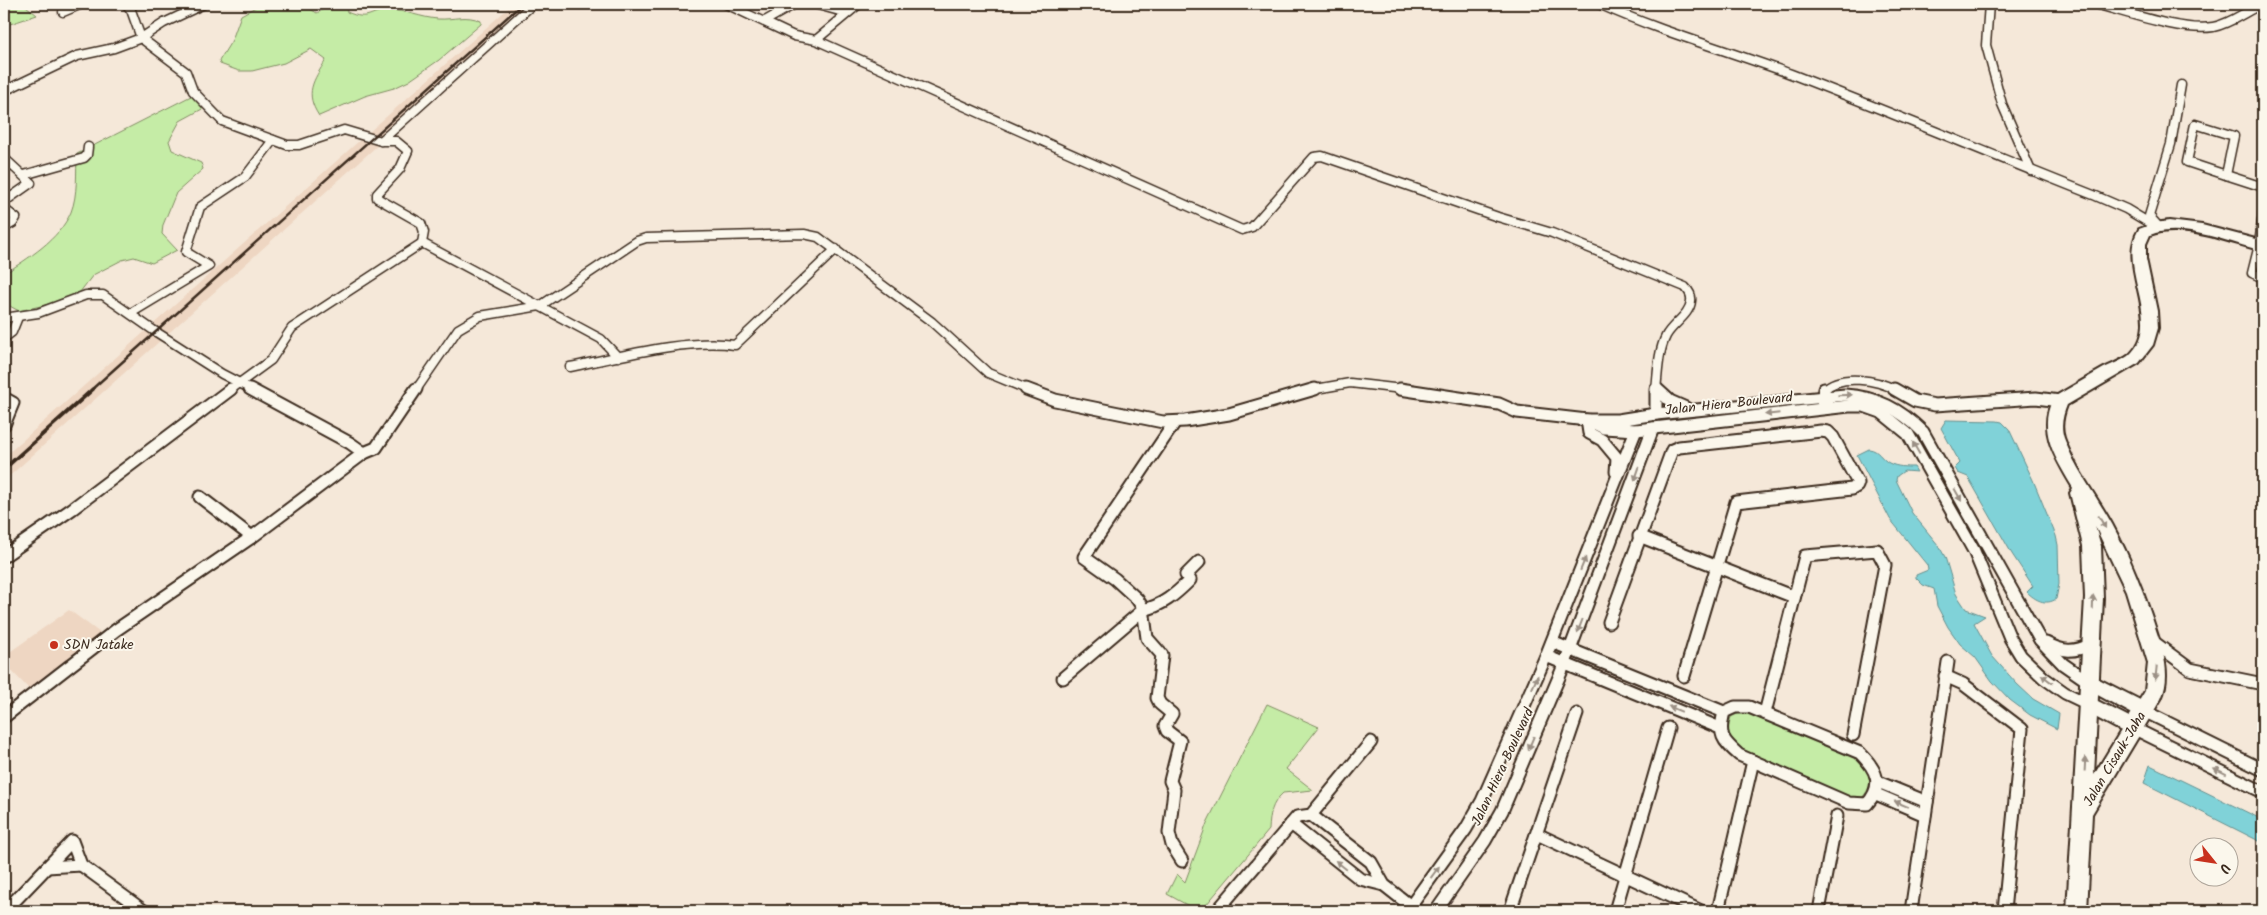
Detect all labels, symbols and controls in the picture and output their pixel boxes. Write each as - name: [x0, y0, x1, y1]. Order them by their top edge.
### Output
- street label: Jalan Hiera Boulevard: [1664, 386, 1795, 422]
- one-way arrow: [1837, 391, 1853, 399]
- one-way arrow: [1763, 410, 1779, 418]
- one-way arrow: [1912, 442, 1921, 455]
- one-way arrow: [1633, 466, 1640, 481]
- one-way arrow: [1954, 489, 1963, 502]
- one-way arrow: [2097, 515, 2106, 528]
- one-way arrow: [1579, 557, 1587, 571]
- one-way arrow: [2090, 594, 2098, 610]
- one-way arrow: [1575, 619, 1583, 633]
- place label: SDN Jatake: [64, 634, 134, 656]
- marker: SDN Jatake: [48, 639, 60, 651]
- one-way arrow: [2152, 665, 2160, 681]
- one-way arrow: [2040, 674, 2054, 684]
- one-way arrow: [1531, 675, 1539, 689]
- street label: Jalan Hiera Boulevard: [1466, 704, 1540, 830]
- one-way arrow: [1667, 705, 1682, 713]
- street label: Jalan Cisauk-Jaha: [2078, 707, 2152, 811]
- one-way arrow: [1527, 736, 1535, 750]
- one-way arrow: [2081, 756, 2089, 772]
- one-way arrow: [2212, 767, 2227, 775]
- one-way arrow: [1893, 800, 1908, 808]
- north arrow: [2190, 838, 2240, 888]
- one-way arrow: [1335, 859, 1348, 870]
- text: U: [2212, 859, 2236, 878]
- one-way arrow: [1430, 865, 1440, 879]

